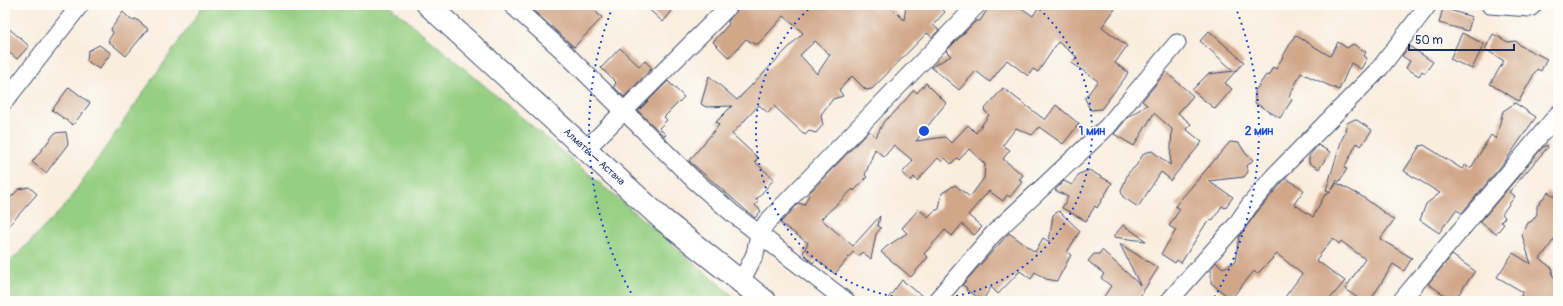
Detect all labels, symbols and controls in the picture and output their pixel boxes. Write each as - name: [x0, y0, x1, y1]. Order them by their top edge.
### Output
- scale bar: [1409, 26, 1514, 52]
- text: 50 m: [1415, 33, 1443, 48]
- centre of rings: [917, 124, 931, 138]
- text: 1 мин: [1079, 124, 1105, 139]
- text: 2 мин: [1245, 124, 1273, 139]
- street label: Алматы — Астана: [561, 126, 627, 188]

